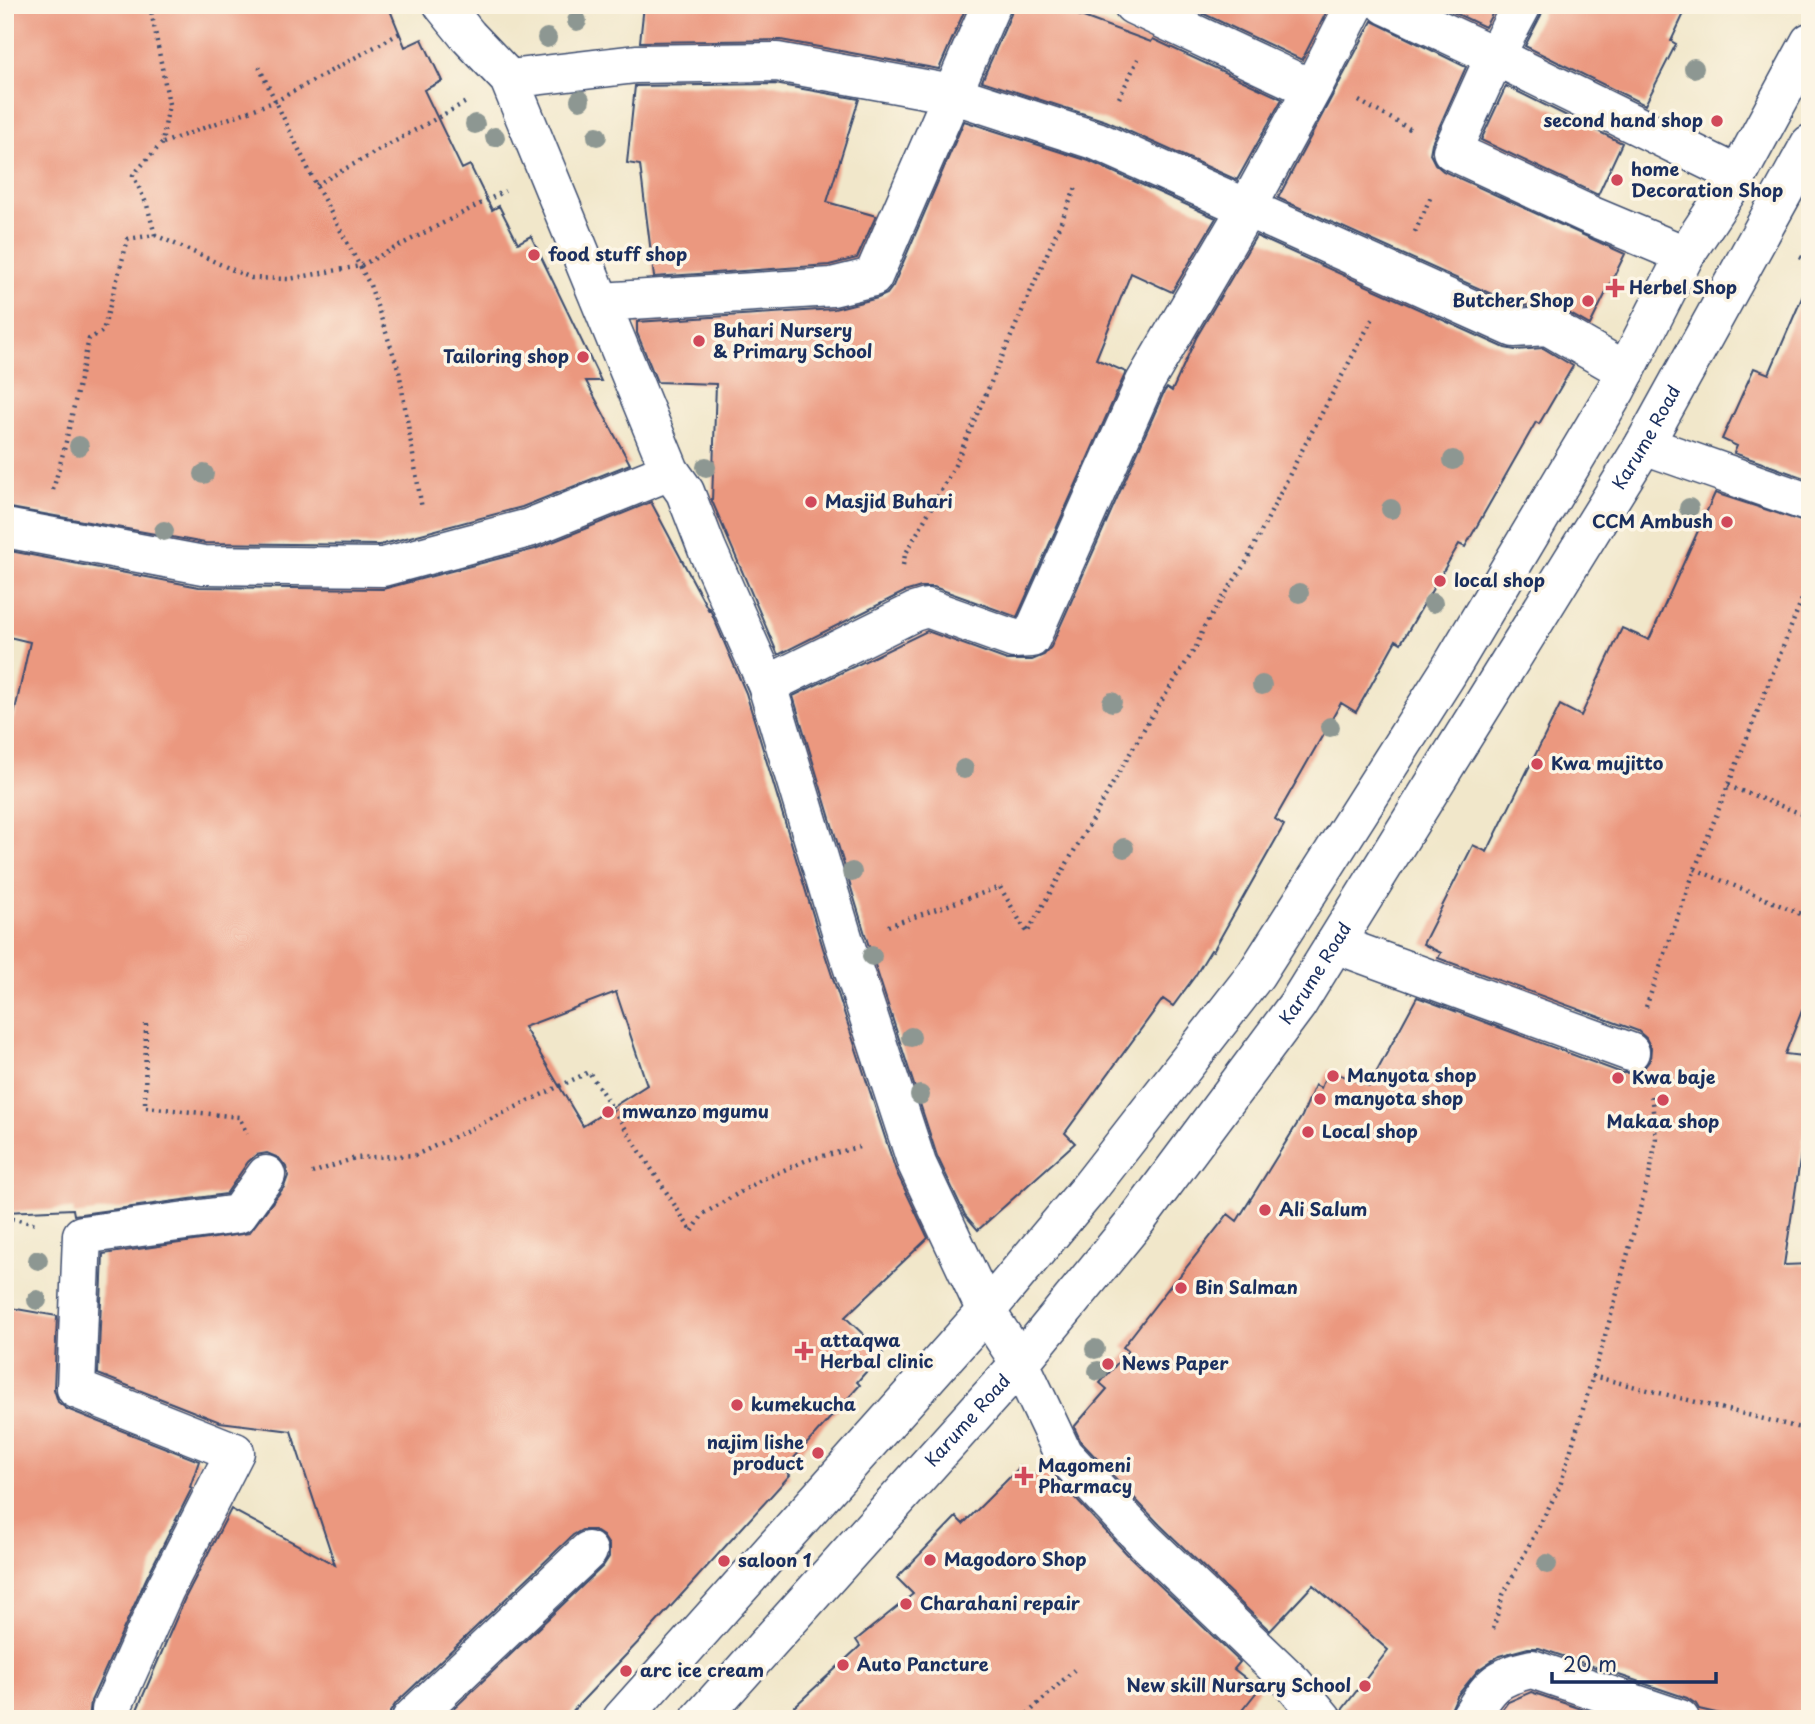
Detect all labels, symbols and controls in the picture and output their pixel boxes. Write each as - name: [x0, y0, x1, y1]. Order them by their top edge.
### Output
- place label: second hand shop: [1543, 106, 1703, 133]
- marker: second hand shop: [1709, 113, 1725, 129]
- place label: home Decoration Shop: [1631, 155, 1783, 203]
- marker: home Decoration Shop: [1609, 172, 1625, 188]
- place label: food stuff shop: [548, 240, 687, 267]
- marker: food stuff shop: [526, 247, 542, 263]
- place label: Herbel Shop: [1629, 273, 1737, 300]
- marker: Herbel Shop: [1607, 280, 1623, 296]
- place label: Butcher Shop: [1452, 286, 1574, 313]
- marker: Butcher Shop: [1580, 293, 1596, 309]
- place label: Buhari Nursery & Primary School: [713, 316, 872, 364]
- marker: Buhari Nursery & Primary School: [691, 333, 707, 349]
- place label: Tailoring shop: [443, 342, 569, 369]
- marker: Tailoring shop: [575, 349, 591, 365]
- street label: Karume Road: [1605, 380, 1686, 494]
- place label: Masjid Buhari: [825, 487, 953, 514]
- marker: Masjid Buhari: [803, 494, 819, 510]
- place label: CCM Ambush: [1592, 507, 1713, 534]
- marker: CCM Ambush: [1719, 514, 1735, 530]
- place label: local shop: [1454, 566, 1545, 593]
- marker: local shop: [1432, 573, 1448, 589]
- place label: Kwa mujitto: [1551, 749, 1664, 776]
- marker: Kwa mujitto: [1529, 756, 1545, 772]
- street label: Karume Road: [1272, 917, 1357, 1030]
- place label: Manyota shop: [1347, 1061, 1477, 1088]
- place label: Kwa baje: [1632, 1063, 1716, 1090]
- marker: Manyota shop: [1325, 1068, 1341, 1084]
- marker: Kwa baje: [1610, 1070, 1626, 1086]
- place label: manyota shop: [1334, 1084, 1463, 1111]
- marker: manyota shop: [1312, 1091, 1328, 1107]
- marker: Makaa shop: [1655, 1092, 1671, 1108]
- place label: mwanzo mgumu: [622, 1097, 769, 1124]
- marker: mwanzo mgumu: [600, 1104, 616, 1120]
- place label: Makaa shop: [1607, 1107, 1719, 1134]
- place label: Local shop: [1322, 1117, 1418, 1144]
- marker: Local shop: [1300, 1124, 1316, 1140]
- place label: Ali Salum: [1279, 1195, 1367, 1222]
- marker: Ali Salum: [1257, 1202, 1273, 1218]
- place label: Bin Salman: [1195, 1273, 1298, 1300]
- marker: Bin Salman: [1173, 1280, 1189, 1296]
- place label: attaqwa Herbal clinic: [820, 1326, 933, 1374]
- marker: attaqwa Herbal clinic: [794, 1341, 814, 1361]
- place label: News Paper: [1122, 1349, 1229, 1376]
- marker: News Paper: [1100, 1356, 1116, 1372]
- street label: Karume Road: [918, 1367, 1016, 1472]
- place label: kumekucha: [751, 1390, 856, 1417]
- marker: kumekucha: [729, 1397, 745, 1413]
- place label: najim lishe product: [707, 1428, 804, 1476]
- marker: najim lishe product: [810, 1445, 826, 1461]
- place label: Magomeni Pharmacy: [1038, 1451, 1132, 1499]
- marker: Magomeni Pharmacy: [1016, 1468, 1032, 1484]
- place label: Magodoro Shop: [944, 1545, 1087, 1572]
- place label: saloon 1: [738, 1546, 812, 1573]
- marker: Magodoro Shop: [922, 1552, 938, 1568]
- marker: saloon 1: [716, 1553, 732, 1569]
- place label: Charahani repair: [920, 1589, 1081, 1616]
- marker: Charahani repair: [898, 1596, 914, 1612]
- scale bar: [1552, 1640, 1717, 1684]
- text: 20 m: [1563, 1647, 1617, 1679]
- place label: Auto Pancture: [857, 1650, 989, 1677]
- place label: arc ice cream: [640, 1656, 764, 1683]
- marker: Auto Pancture: [835, 1657, 851, 1673]
- marker: arc ice cream: [618, 1663, 634, 1679]
- place label: New skill Nursary School: [1126, 1671, 1351, 1698]
- marker: New skill Nursary School: [1357, 1678, 1373, 1694]

